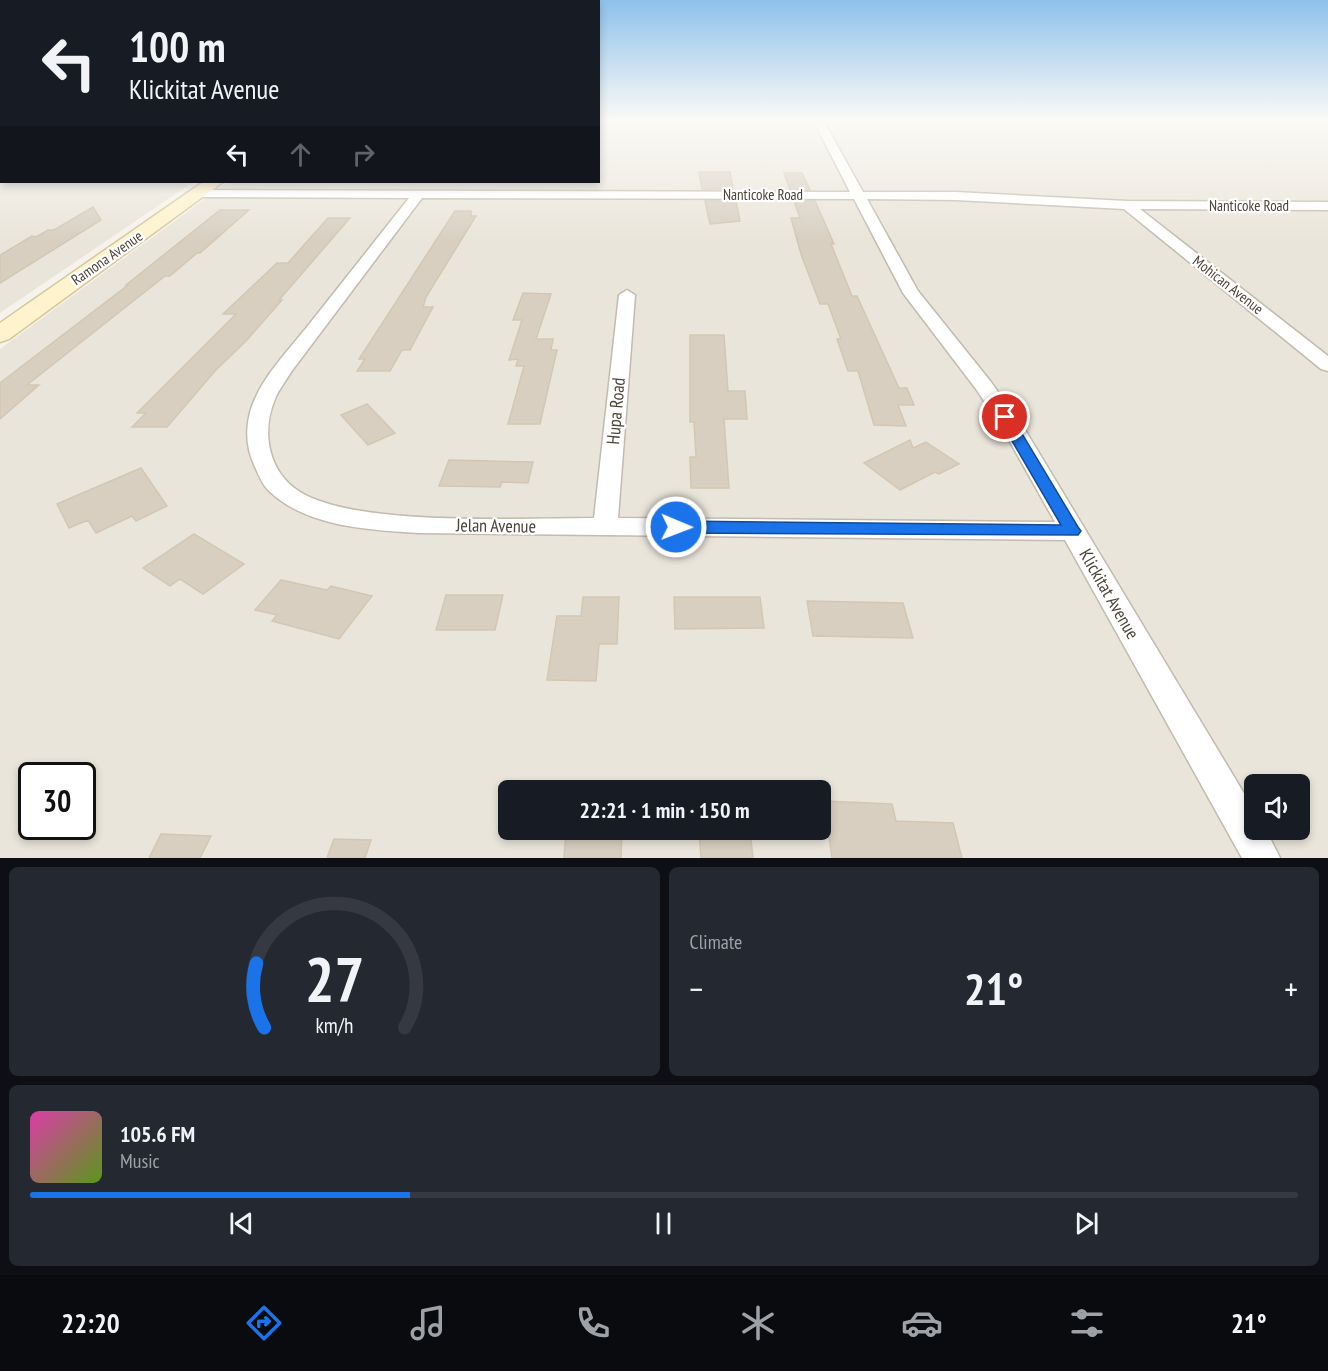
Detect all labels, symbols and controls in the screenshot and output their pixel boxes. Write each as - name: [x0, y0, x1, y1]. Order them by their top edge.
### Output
- text: 100 m: [129, 19, 226, 74]
- icon: left: [30, 24, 108, 102]
- text: Klickitat Avenue: [129, 72, 279, 106]
- icon: left: [221, 138, 254, 171]
- icon: ahead: [284, 138, 317, 171]
- icon: right: [347, 138, 380, 171]
- street label: Nanticoke Road: [723, 185, 803, 204]
- street label: Nanticoke Road: [1209, 196, 1289, 215]
- street label: Ramona Avenue: [67, 226, 146, 289]
- street label: Mohican Avenue: [1189, 251, 1267, 318]
- street label: Hupa Road: [601, 377, 630, 445]
- pin: [979, 391, 1030, 442]
- icon: arrive: [988, 400, 1021, 433]
- position arrow: [644, 495, 708, 559]
- street label: Jelan Avenue: [455, 513, 536, 538]
- street label: Klickitat Avenue: [1074, 545, 1144, 643]
- speed limit sign: 30: [18, 762, 96, 840]
- map controls: [1244, 774, 1310, 840]
- button: sound: [1244, 774, 1310, 840]
- text: 22:21 · 1 min · 150 m: [579, 796, 750, 824]
- text: Climate: [690, 929, 742, 955]
- text: 27: [304, 938, 364, 1019]
- text: 21°: [964, 959, 1023, 1017]
- text: −: [690, 967, 703, 1010]
- text: +: [1284, 967, 1298, 1010]
- text: km/h: [315, 1012, 353, 1040]
- text: 105.6 FM: [120, 1120, 195, 1148]
- text: Music: [120, 1148, 160, 1174]
- icon: previous: [225, 1207, 258, 1240]
- icon: pause: [647, 1207, 680, 1240]
- icon: next: [1070, 1207, 1103, 1240]
- icon: directions: [243, 1302, 285, 1344]
- icon: music: [407, 1302, 449, 1344]
- icon: phone: [572, 1302, 614, 1344]
- icon: climate: [737, 1302, 779, 1344]
- icon: car: [901, 1302, 943, 1344]
- icon: filters: [1066, 1302, 1108, 1344]
- text: 22:20: [61, 1306, 120, 1340]
- text: 21°: [1231, 1306, 1267, 1340]

